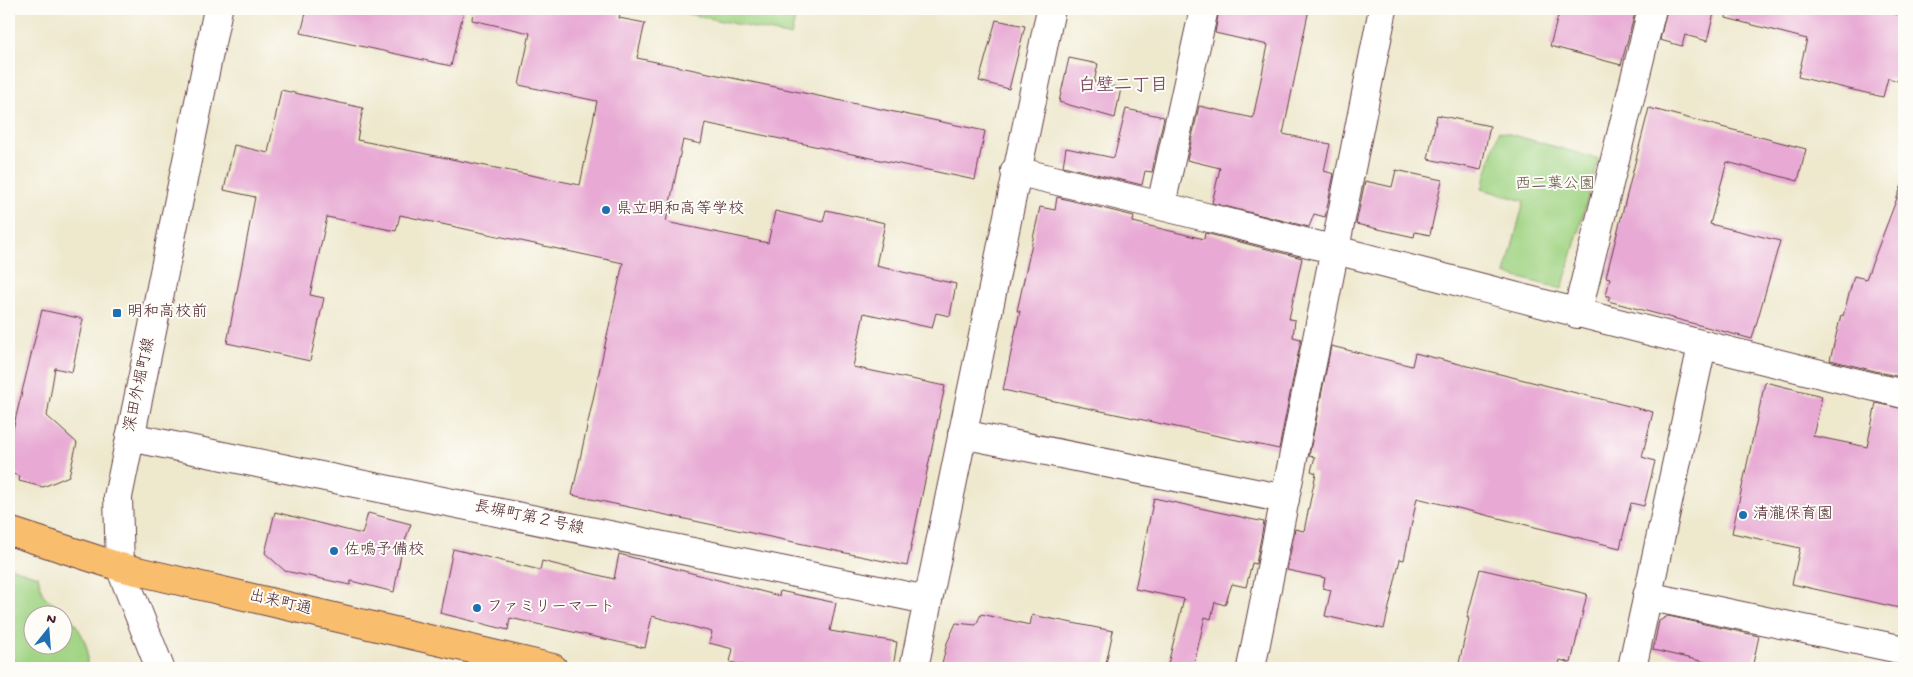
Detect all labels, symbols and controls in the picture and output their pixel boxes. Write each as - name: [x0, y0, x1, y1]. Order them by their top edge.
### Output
- district label: 白壁二丁目: [1078, 75, 1168, 97]
- park label: 西二葉公園: [1515, 175, 1595, 195]
- place label: 県立明和高等学校: [616, 200, 744, 220]
- marker: 県立明和高等学校: [600, 204, 612, 216]
- place label: 明和高校前: [127, 303, 207, 323]
- marker: 明和高校前: [111, 307, 123, 319]
- street label: 深田外堀町線: [120, 336, 160, 434]
- street label: 長塀町第２号線: [472, 496, 586, 540]
- place label: 清瀧保育園: [1753, 504, 1833, 525]
- marker: 清瀧保育園: [1737, 509, 1749, 521]
- place label: 佐鳴予備校: [344, 540, 424, 561]
- marker: 佐鳴予備校: [328, 545, 340, 557]
- street label: 出来町通: [247, 586, 314, 620]
- place label: ファミリーマート: [487, 599, 615, 618]
- marker: ファミリーマート: [471, 602, 483, 614]
- north arrow: [22, 604, 72, 654]
- text: N: [44, 610, 58, 629]

